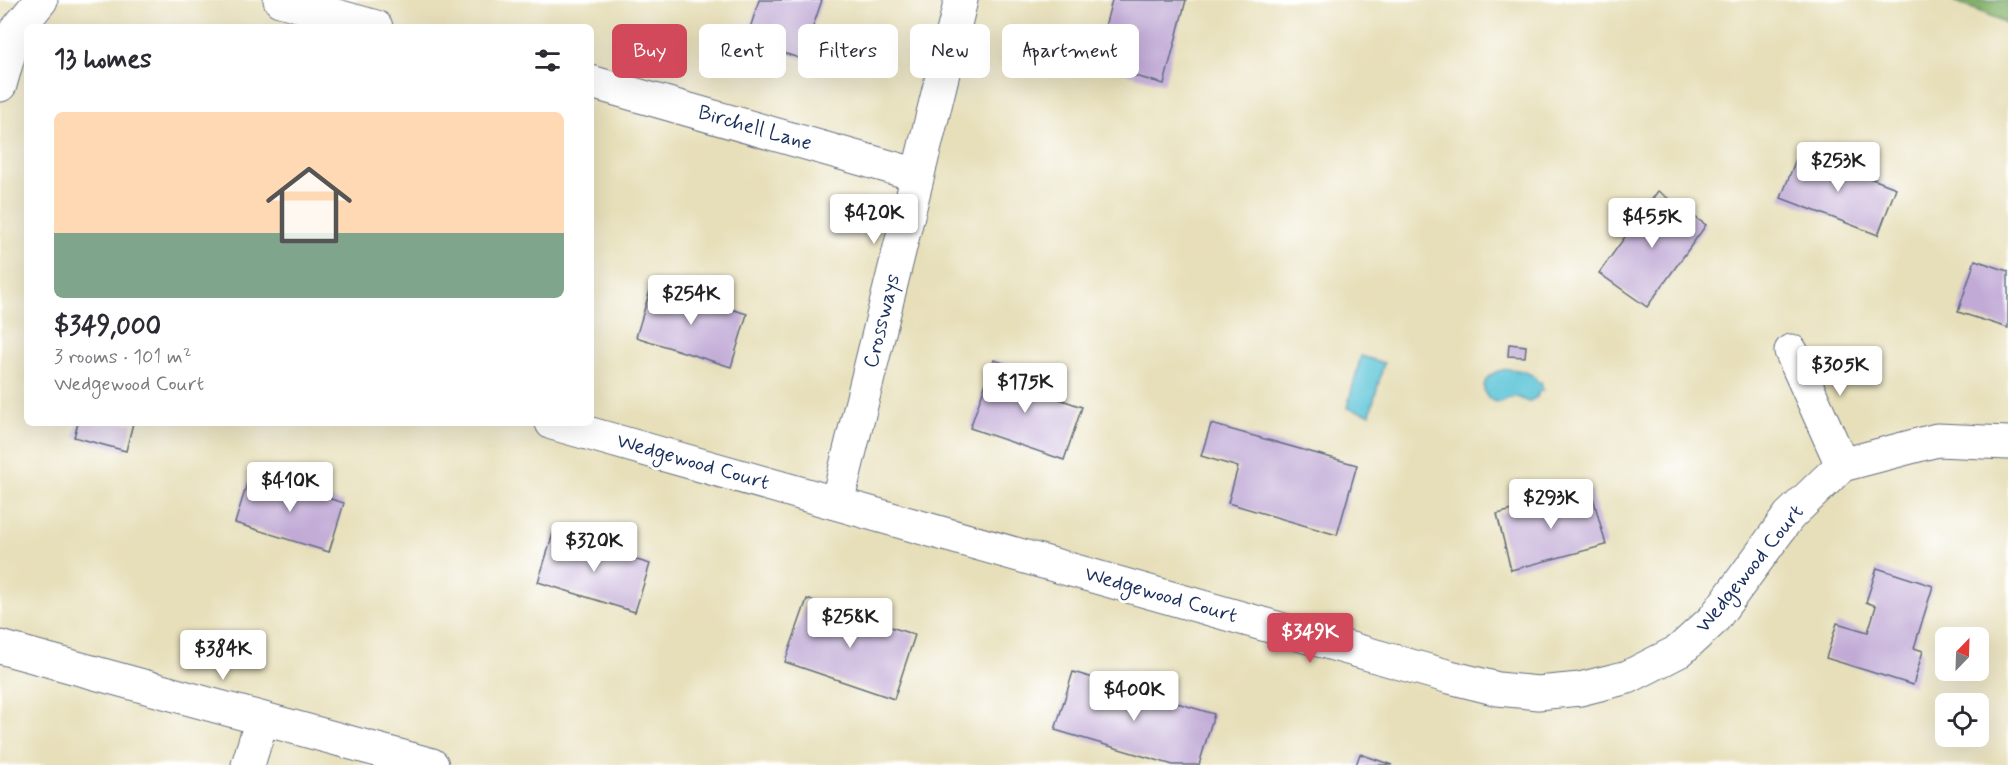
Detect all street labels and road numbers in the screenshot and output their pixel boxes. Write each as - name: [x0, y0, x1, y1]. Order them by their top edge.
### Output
- street label: Birchell Lane: [695, 98, 815, 158]
- street label: Crossways: [857, 271, 907, 371]
- street label: Wedgewood Court: [613, 427, 773, 498]
- street label: Wedgewood Court: [1690, 499, 1811, 640]
- street label: Wedgewood Court: [1081, 560, 1241, 631]

